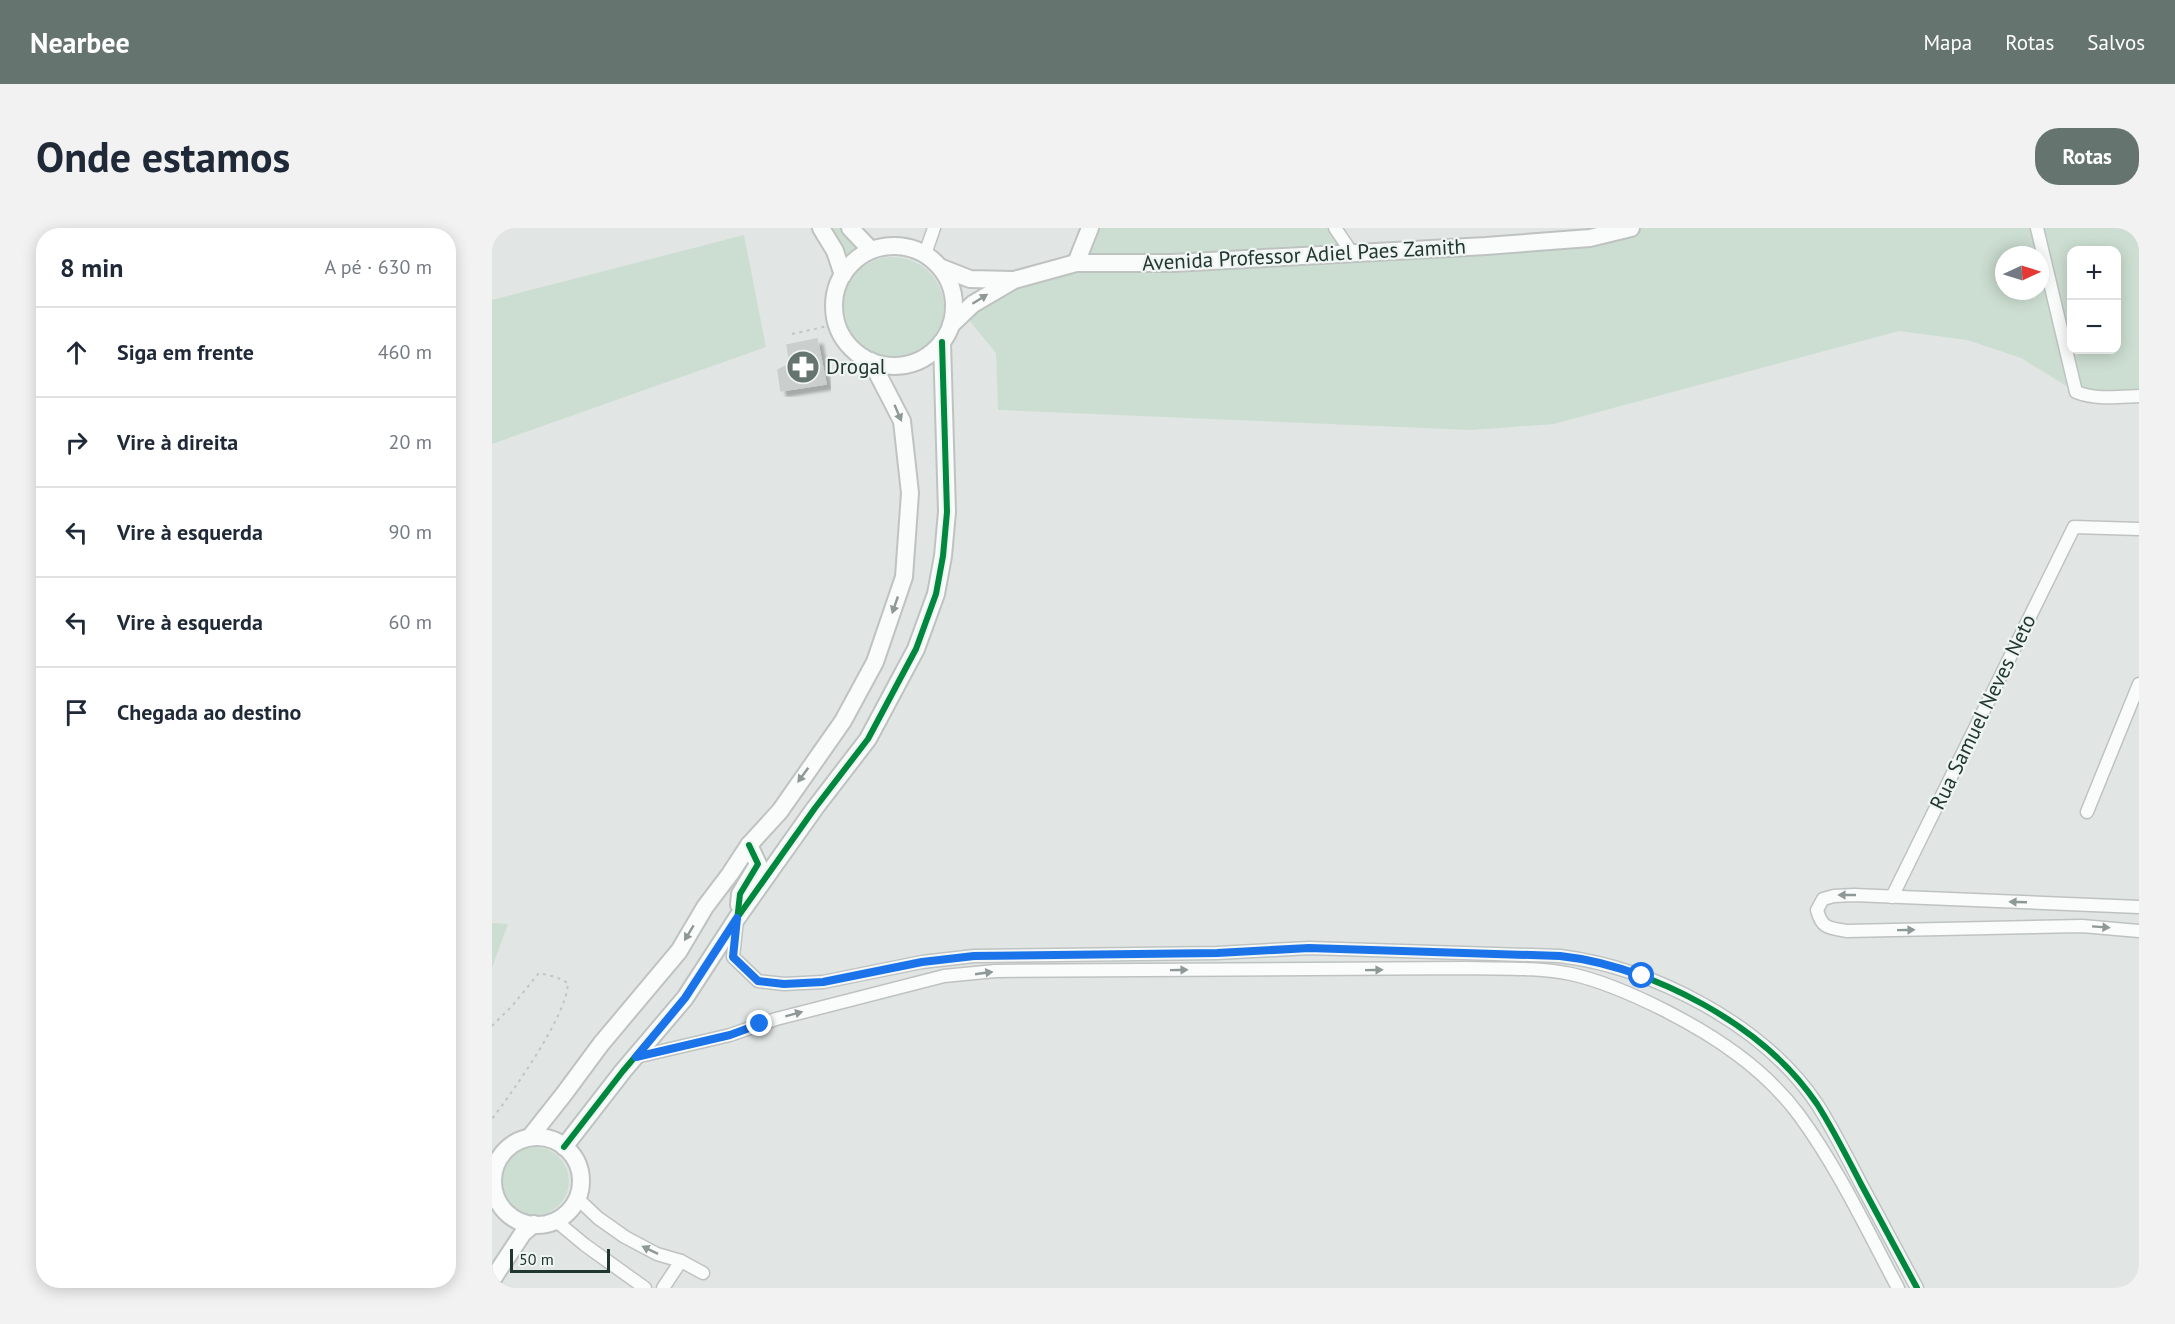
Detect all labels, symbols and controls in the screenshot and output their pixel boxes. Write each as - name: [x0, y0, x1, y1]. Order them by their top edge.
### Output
- text: Nearbee: [30, 24, 130, 61]
- text: Mapa: [1923, 29, 1972, 56]
- text: Rotas: [2005, 29, 2054, 56]
- text: Salvos: [2087, 29, 2145, 56]
- button: Rotas: [2035, 128, 2139, 185]
- text: Onde estamos: [36, 129, 290, 184]
- street label: Avenida Professor Adiel Paes Zamith: [1141, 233, 1467, 276]
- north arrow: [1995, 246, 2049, 300]
- map controls: [2067, 246, 2121, 354]
- button: +: [2067, 246, 2121, 300]
- text: 8 min: [60, 251, 123, 284]
- text: A pé · 630 m: [325, 254, 432, 280]
- one-way arrow: [972, 294, 988, 305]
- button: −: [2067, 300, 2121, 354]
- icon: ahead: [60, 336, 93, 369]
- text: Siga em frente: [117, 338, 254, 366]
- text: 460 m: [378, 339, 432, 365]
- pharmacy icon: Drogal: [785, 349, 821, 385]
- place label: Drogal: [826, 353, 886, 380]
- one-way arrow: [893, 404, 903, 422]
- icon: right: [60, 426, 93, 459]
- text: Vire à direita: [117, 428, 238, 456]
- text: 20 m: [389, 429, 432, 455]
- icon: left: [60, 516, 93, 549]
- text: Vire à esquerda: [117, 518, 263, 546]
- text: 90 m: [389, 519, 432, 545]
- one-way arrow: [889, 596, 899, 614]
- icon: left: [60, 606, 93, 639]
- text: Vire à esquerda: [117, 608, 263, 636]
- text: 60 m: [389, 609, 432, 635]
- street label: Rua Samuel Neves Neto: [1923, 610, 2042, 814]
- icon: arrive: [60, 696, 93, 729]
- text: Chegada ao destino: [117, 698, 301, 726]
- one-way arrow: [797, 767, 809, 783]
- one-way arrow: [1837, 890, 1856, 900]
- one-way arrow: [2008, 897, 2027, 906]
- one-way arrow: [2091, 923, 2110, 932]
- one-way arrow: [684, 925, 695, 941]
- one-way arrow: [1896, 925, 1915, 934]
- route start: [1628, 962, 1654, 988]
- one-way arrow: [1169, 965, 1188, 975]
- one-way arrow: [1364, 965, 1383, 974]
- one-way arrow: [975, 968, 994, 977]
- one-way arrow: [785, 1009, 803, 1019]
- route end: [746, 1010, 772, 1036]
- one-way arrow: [641, 1245, 658, 1254]
- scale bar: [510, 1246, 610, 1274]
- text: 50 m: [519, 1249, 554, 1269]

